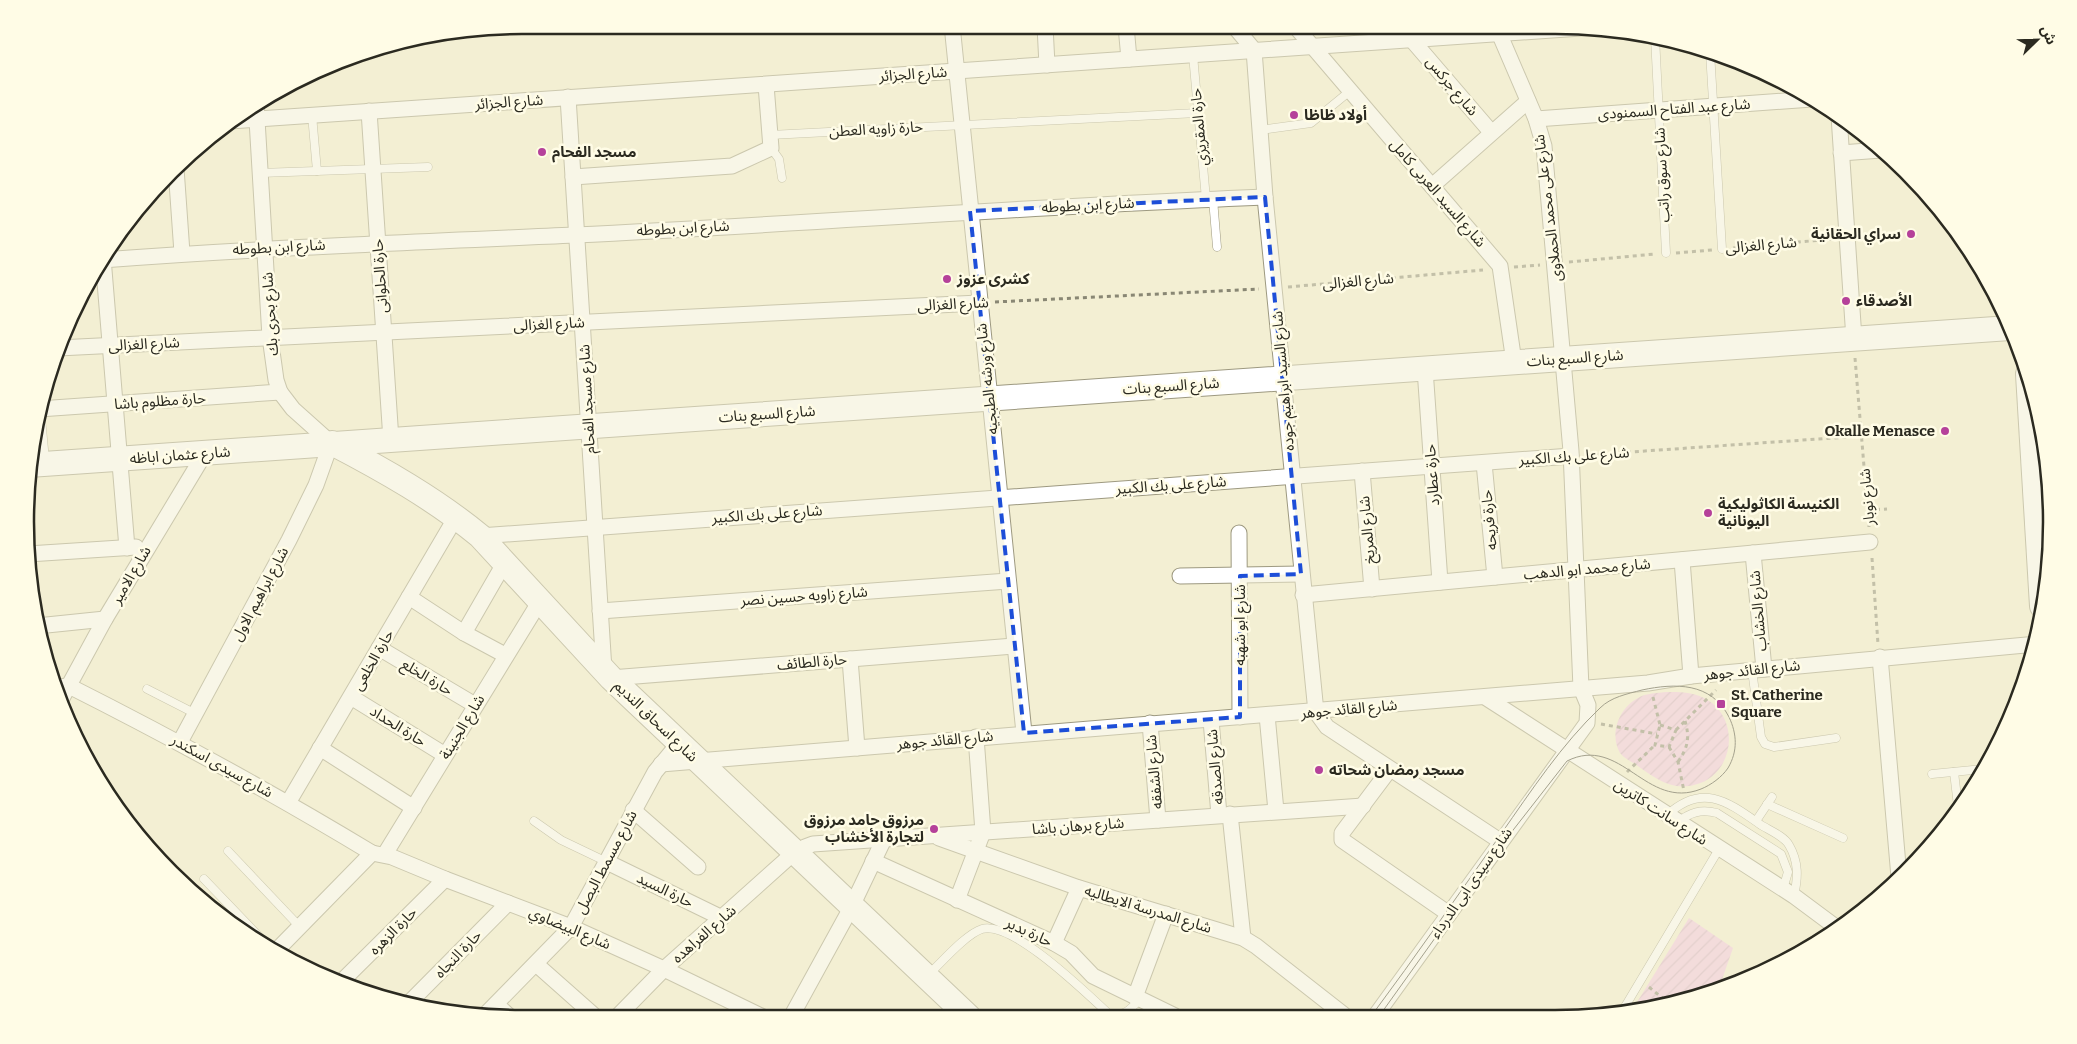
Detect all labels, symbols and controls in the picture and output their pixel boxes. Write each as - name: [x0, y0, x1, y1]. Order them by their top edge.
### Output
- north arrow: [2012, 15, 2062, 65]
- text: ش: [2037, 23, 2060, 47]
- street label: شارع جركس: [1420, 53, 1482, 121]
- street label: شارع الجزائر: [877, 63, 948, 88]
- street label: حارة المقريزي: [1187, 87, 1214, 167]
- street label: شارع الجزائر: [473, 91, 544, 116]
- street label: شارع عبد الفتاح السمنودى: [1597, 95, 1751, 126]
- place label: أولاد ظاظا: [1304, 105, 1367, 124]
- marker: أولاد ظاظا: [1288, 109, 1300, 121]
- street label: حارة زاويه العطن: [828, 118, 924, 140]
- street label: شارع سوق راتب: [1651, 127, 1676, 223]
- street label: شارع على محمد الحملاوى: [1530, 133, 1569, 283]
- street label: شارع السيد العربى كامل: [1384, 135, 1490, 253]
- place label: مسجد الفحام: [552, 143, 636, 163]
- marker: مسجد الفحام: [536, 146, 548, 158]
- street label: شارع ابن بطوطه: [1041, 194, 1135, 219]
- street label: شارع ابن بطوطه: [636, 217, 730, 242]
- place label: سراي الحقانية: [1811, 225, 1901, 245]
- marker: سراي الحقانية: [1905, 228, 1917, 240]
- street label: شارع الغزالى: [1725, 233, 1798, 260]
- street label: شارع ابن بطوطه: [232, 236, 326, 261]
- street label: حارة الحلوانى: [368, 238, 392, 314]
- street label: شارع الغزالى: [1322, 269, 1395, 296]
- place label: كشرى عزوز: [956, 270, 1030, 288]
- street label: شارع بحرى بك: [258, 271, 285, 357]
- marker: كشرى عزوز: [941, 273, 953, 285]
- place label: الأصدقاء: [1856, 292, 1912, 310]
- street label: شارع الغزالى: [917, 293, 990, 318]
- marker: الأصدقاء: [1840, 295, 1852, 307]
- street label: شارع السيد ابراهيم جوده: [1268, 310, 1301, 452]
- street label: شارع الغزالى: [513, 313, 586, 338]
- street label: شارع ورشه الطبجيه: [972, 322, 1005, 436]
- street label: شارع الغزالى: [108, 333, 181, 358]
- street label: شارع مسجد الفحام: [575, 343, 602, 454]
- street label: شارع السبع بنات: [1526, 346, 1624, 373]
- street label: شارع السبع بنات: [1122, 374, 1220, 401]
- street label: حارة مظلوم باشا: [113, 389, 207, 415]
- street label: شارع السبع بنات: [718, 402, 816, 429]
- place label: Okalle Menasce: [1824, 422, 1935, 440]
- marker: Okalle Menasce: [1939, 425, 1951, 437]
- street label: شارع عثمان اباظه: [129, 442, 231, 470]
- street label: حارة عطارد: [1421, 443, 1443, 507]
- street label: شارع على بك الكبير: [1517, 443, 1630, 472]
- street label: شارع نوبار: [1856, 467, 1882, 527]
- street label: شارع على بك الكبير: [1114, 472, 1227, 501]
- street label: حارة فريحه: [1477, 489, 1501, 551]
- street label: شارع المريخ: [1355, 495, 1382, 565]
- place label: الكنيسة الكاثوليكية اليونانية: [1718, 495, 1839, 530]
- street label: شارع على بك الكبير: [710, 501, 823, 530]
- marker: الكنيسة الكاثوليكية اليونانية: [1702, 507, 1714, 519]
- street label: شارع الامير: [107, 543, 157, 610]
- street label: شارع ابراهيم الاول: [228, 544, 295, 646]
- street label: شارع محمد ابو الدهب: [1523, 554, 1652, 587]
- street label: شارع الخشاب: [1745, 569, 1773, 652]
- street label: شارع زاويه حسين نصر: [739, 583, 869, 612]
- street label: شارع ابو شهبه: [1231, 584, 1252, 666]
- street label: حارة الخلعى: [348, 626, 398, 694]
- street label: حارة الطائف: [776, 650, 848, 674]
- street label: حارة الخلع: [397, 655, 456, 702]
- street label: شارع القائد جوهر: [1702, 656, 1802, 687]
- street label: شارع اسحاق النديم: [608, 676, 702, 768]
- place label: St. Catherine Square: [1731, 686, 1823, 721]
- street label: شارع الجنينة: [436, 691, 491, 764]
- street label: شارع القائد جوهر: [1299, 696, 1399, 725]
- marker: St. Catherine Square: [1715, 698, 1727, 710]
- street label: حارة الحداد: [367, 702, 430, 750]
- street label: شارع القائد جوهر: [895, 727, 995, 756]
- street label: شارع الصدقه: [1203, 728, 1230, 806]
- street label: شارع سيدى اسكندر: [166, 730, 276, 804]
- street label: شارع الشفقه: [1142, 734, 1169, 810]
- place label: مسجد رمضان شحاته: [1329, 761, 1465, 779]
- marker: مسجد رمضان شحاته: [1313, 764, 1325, 776]
- street label: شارع سانت كاترين: [1609, 775, 1711, 852]
- street label: شارع مسمط البصل: [571, 807, 644, 918]
- place label: مرزوق حامد مرزوق لتجارة الأخشاب: [804, 811, 924, 846]
- street label: شارع برهان باشا: [1031, 814, 1125, 841]
- marker: مرزوق حامد مرزوق لتجارة الأخشاب: [928, 823, 940, 835]
- street label: شارع سيدى ابى الدرداء: [1426, 824, 1519, 944]
- street label: حارة السيد: [634, 869, 696, 912]
- street label: شارع المدرسة الايطاليه: [1081, 881, 1214, 940]
- street label: شارع الفراهده: [668, 901, 742, 969]
- street label: حارة الزهره: [365, 903, 421, 959]
- street label: شارع البيضاوي: [525, 903, 614, 956]
- street label: حارة بدير: [1002, 913, 1055, 951]
- street label: حارة النجاه: [431, 926, 485, 982]

